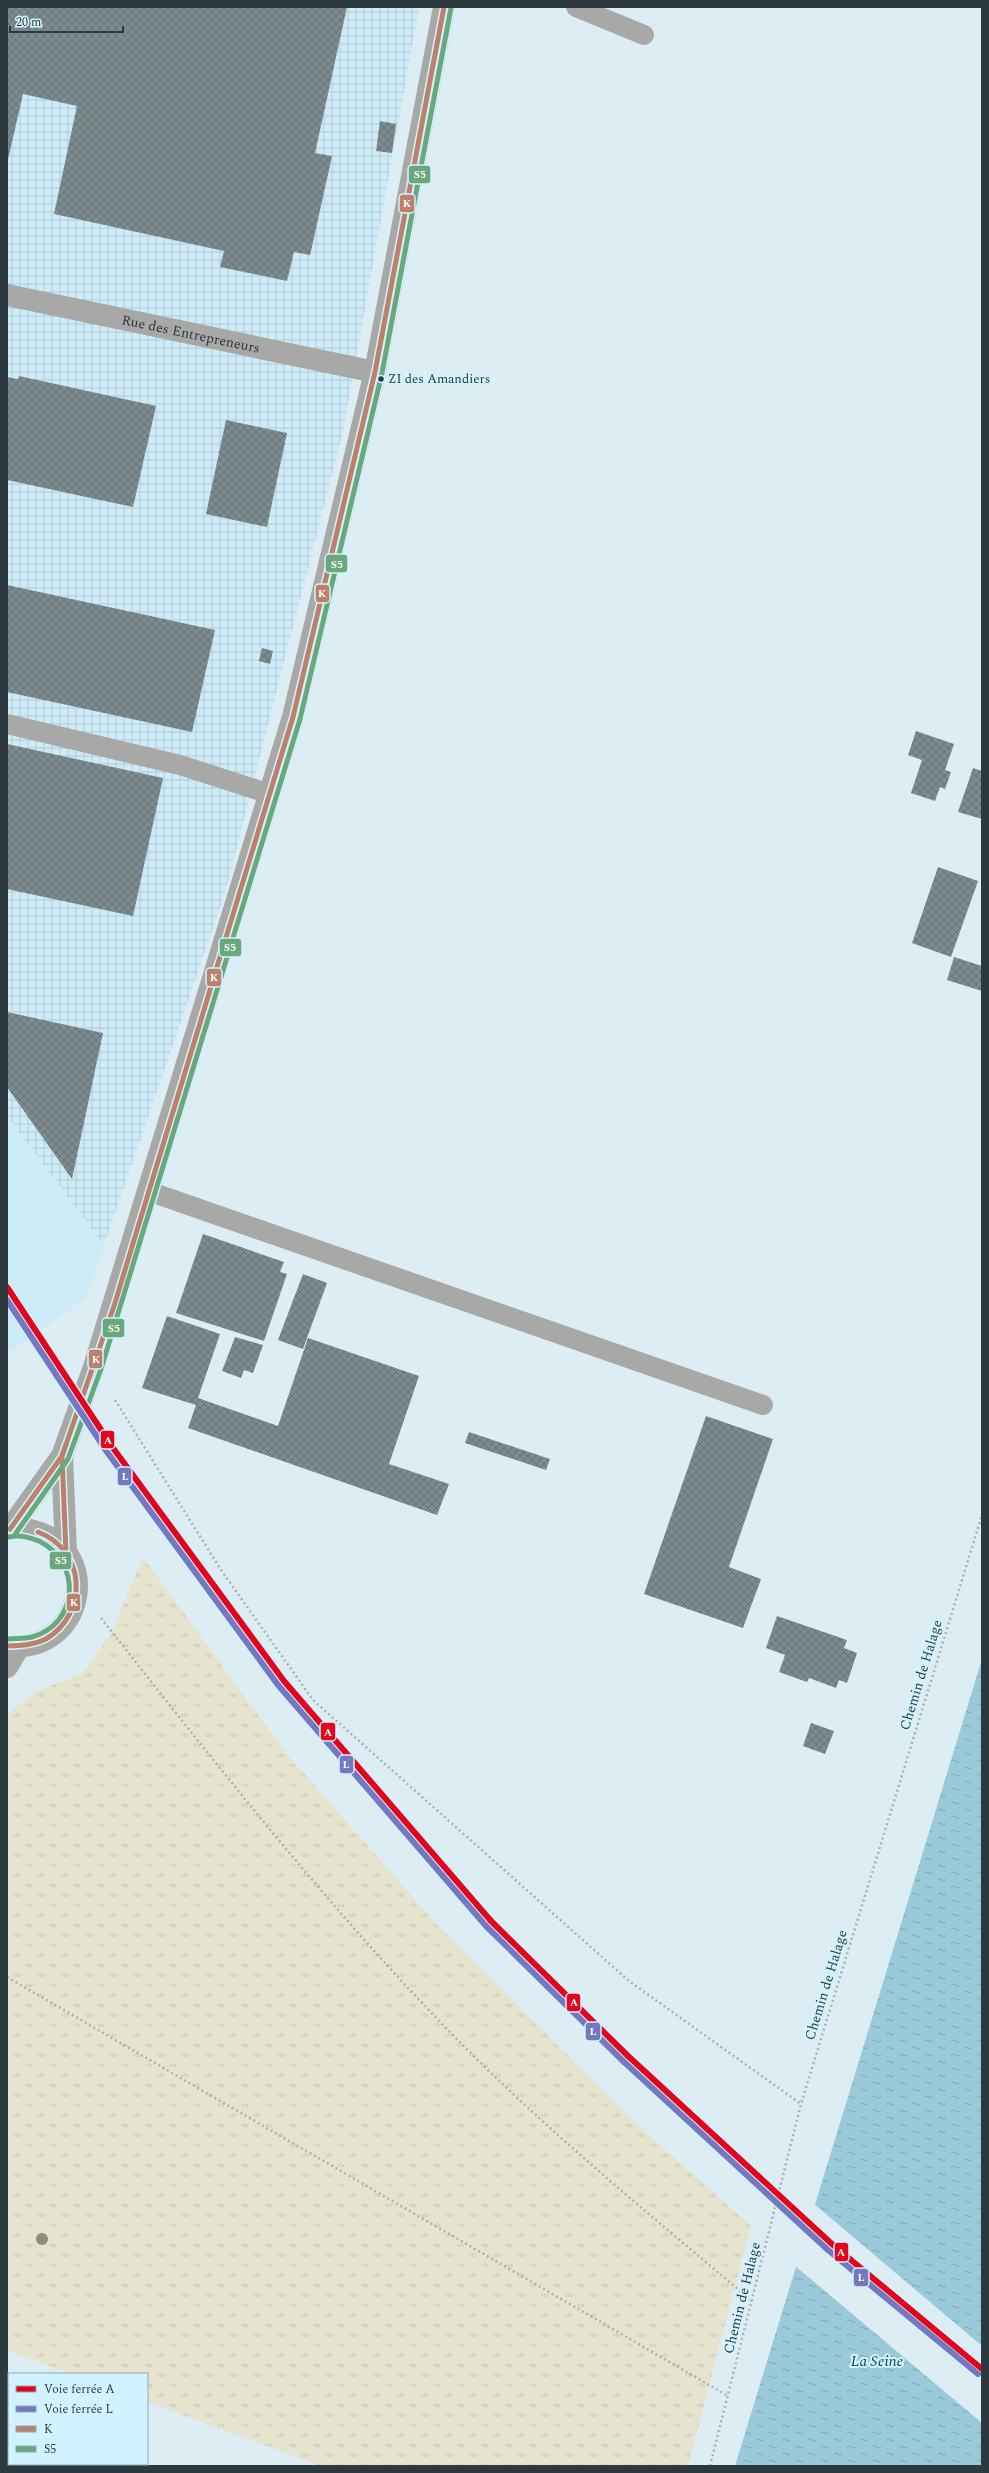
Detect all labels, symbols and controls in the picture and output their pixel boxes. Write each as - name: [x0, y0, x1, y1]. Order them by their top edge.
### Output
- scale bar: [10, 8, 123, 34]
- text: 20 m: [16, 13, 41, 32]
- line badge: S5: [408, 165, 431, 184]
- text: S5: [414, 166, 426, 183]
- line badge: K: [399, 194, 415, 213]
- text: K: [403, 195, 412, 212]
- street label: Rue des Entrepreneurs: [120, 309, 262, 358]
- place label: ZI des Amandiers: [388, 369, 490, 389]
- marker: ZI des Amandiers: [376, 374, 386, 384]
- line badge: S5: [325, 554, 348, 573]
- text: S5: [331, 556, 343, 573]
- line badge: K: [315, 584, 330, 603]
- text: K: [318, 585, 327, 602]
- line badge: S5: [219, 938, 242, 957]
- text: S5: [224, 939, 236, 956]
- line badge: K: [206, 968, 222, 987]
- text: K: [210, 969, 219, 986]
- line badge: S5: [102, 1318, 125, 1338]
- text: S5: [108, 1320, 120, 1337]
- line badge: K: [88, 1349, 103, 1369]
- text: K: [92, 1351, 101, 1368]
- line badge: A: [100, 1430, 115, 1449]
- text: A: [104, 1432, 113, 1449]
- line badge: L: [117, 1467, 132, 1486]
- text: L: [121, 1468, 129, 1485]
- line badge: S5: [49, 1551, 72, 1570]
- text: S5: [55, 1552, 67, 1569]
- line badge: K: [66, 1593, 81, 1612]
- text: K: [70, 1594, 79, 1611]
- street label: Chemin de Halage: [894, 1617, 948, 1733]
- line badge: A: [320, 1722, 336, 1741]
- text: A: [324, 1724, 333, 1741]
- line badge: L: [339, 1755, 354, 1774]
- text: L: [342, 1756, 350, 1773]
- street label: Chemin de Halage: [799, 1927, 853, 2043]
- line badge: A: [566, 1993, 581, 2012]
- text: A: [570, 1994, 579, 2011]
- line badge: L: [585, 2022, 601, 2041]
- text: L: [589, 2023, 597, 2040]
- street label: Chemin de Halage: [718, 2240, 766, 2356]
- line badge: A: [834, 2242, 849, 2262]
- text: A: [837, 2244, 846, 2261]
- line badge: L: [853, 2268, 869, 2287]
- text: L: [857, 2269, 865, 2286]
- water label: La Seine: [851, 2350, 904, 2373]
- legend: [8, 2373, 148, 2465]
- text: Voie ferrée A: [44, 2380, 114, 2399]
- text: Voie ferrée L: [44, 2400, 113, 2419]
- text: K: [44, 2420, 53, 2439]
- text: S5: [44, 2440, 56, 2459]

